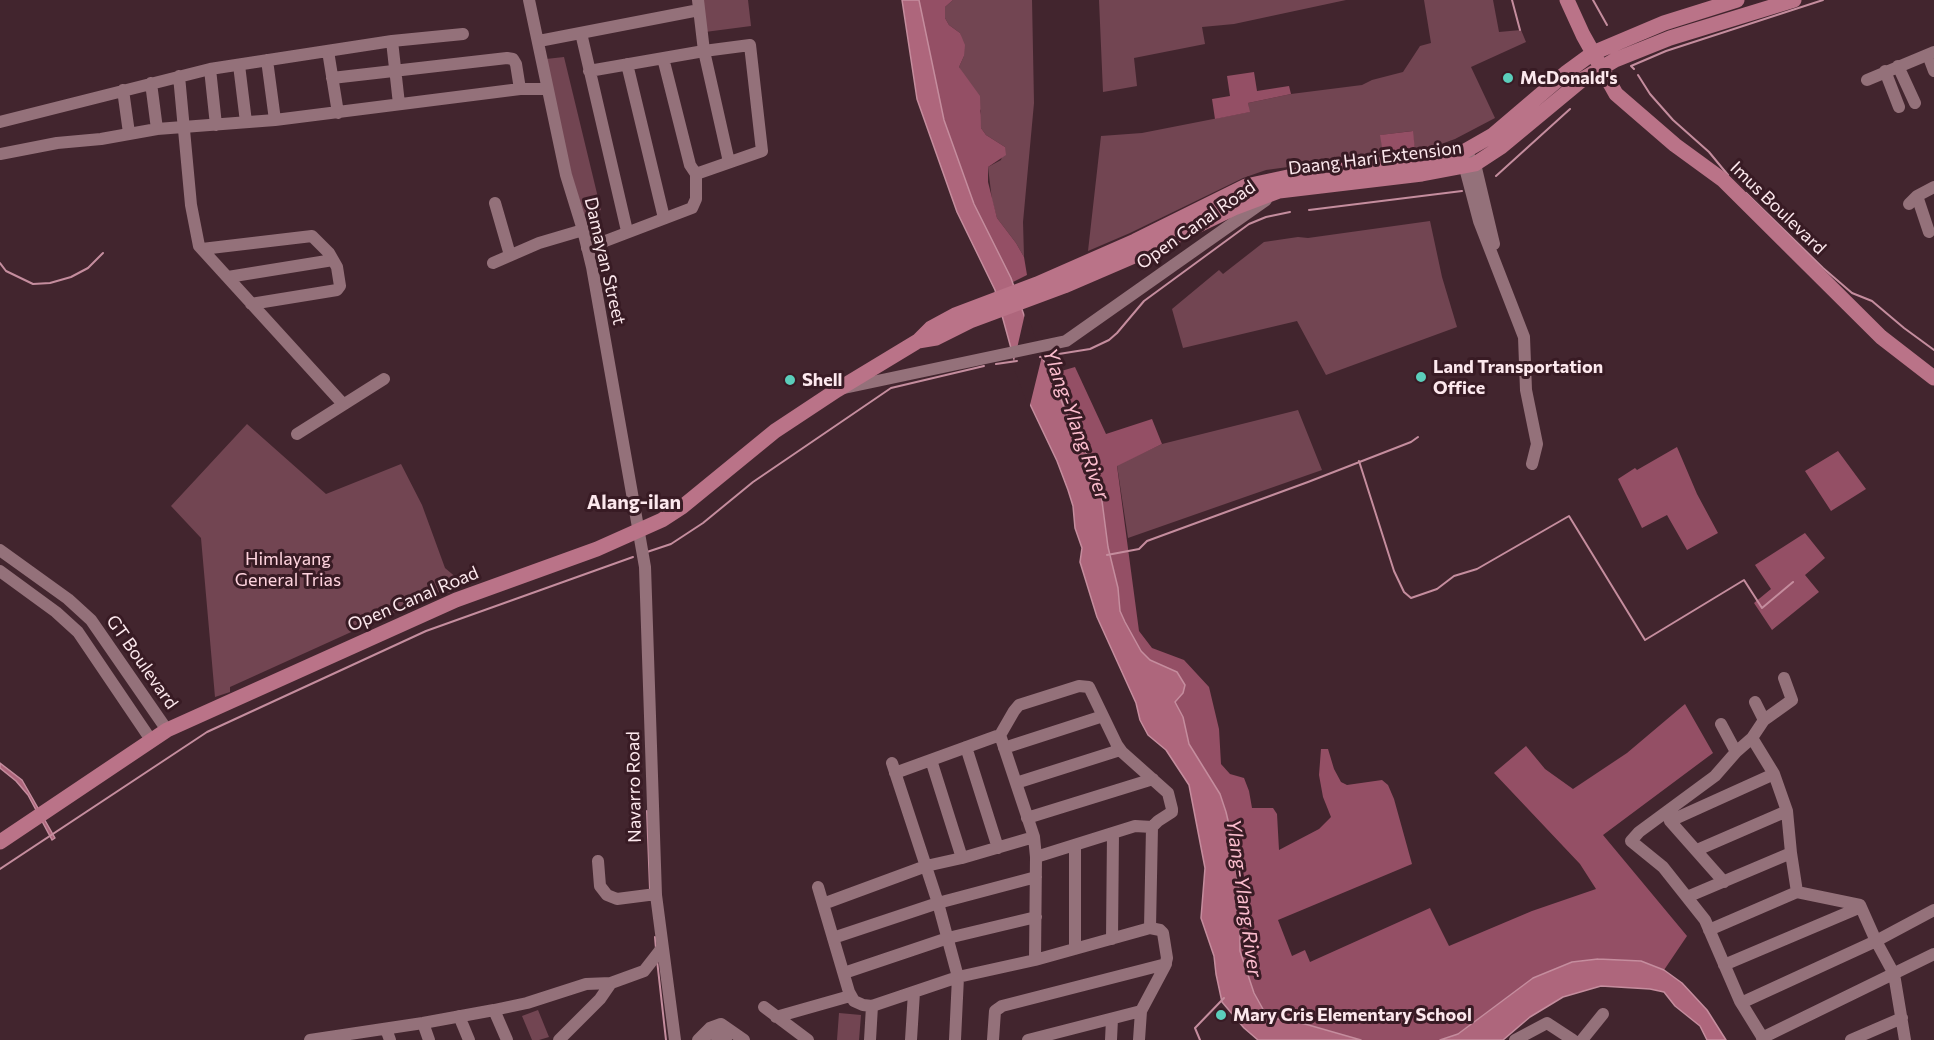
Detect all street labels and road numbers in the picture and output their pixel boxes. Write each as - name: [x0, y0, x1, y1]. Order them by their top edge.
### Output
- street label: Daang Hari Extension: [1287, 137, 1463, 179]
- street label: Imus Boulevard: [1726, 157, 1830, 259]
- street label: Open Canal Road: [1132, 176, 1260, 274]
- street label: Damayan Street: [580, 195, 630, 327]
- street label: Open Canal Road: [344, 562, 482, 636]
- street label: GT Boulevard: [102, 611, 182, 713]
- street label: Navarro Road: [622, 731, 646, 843]

